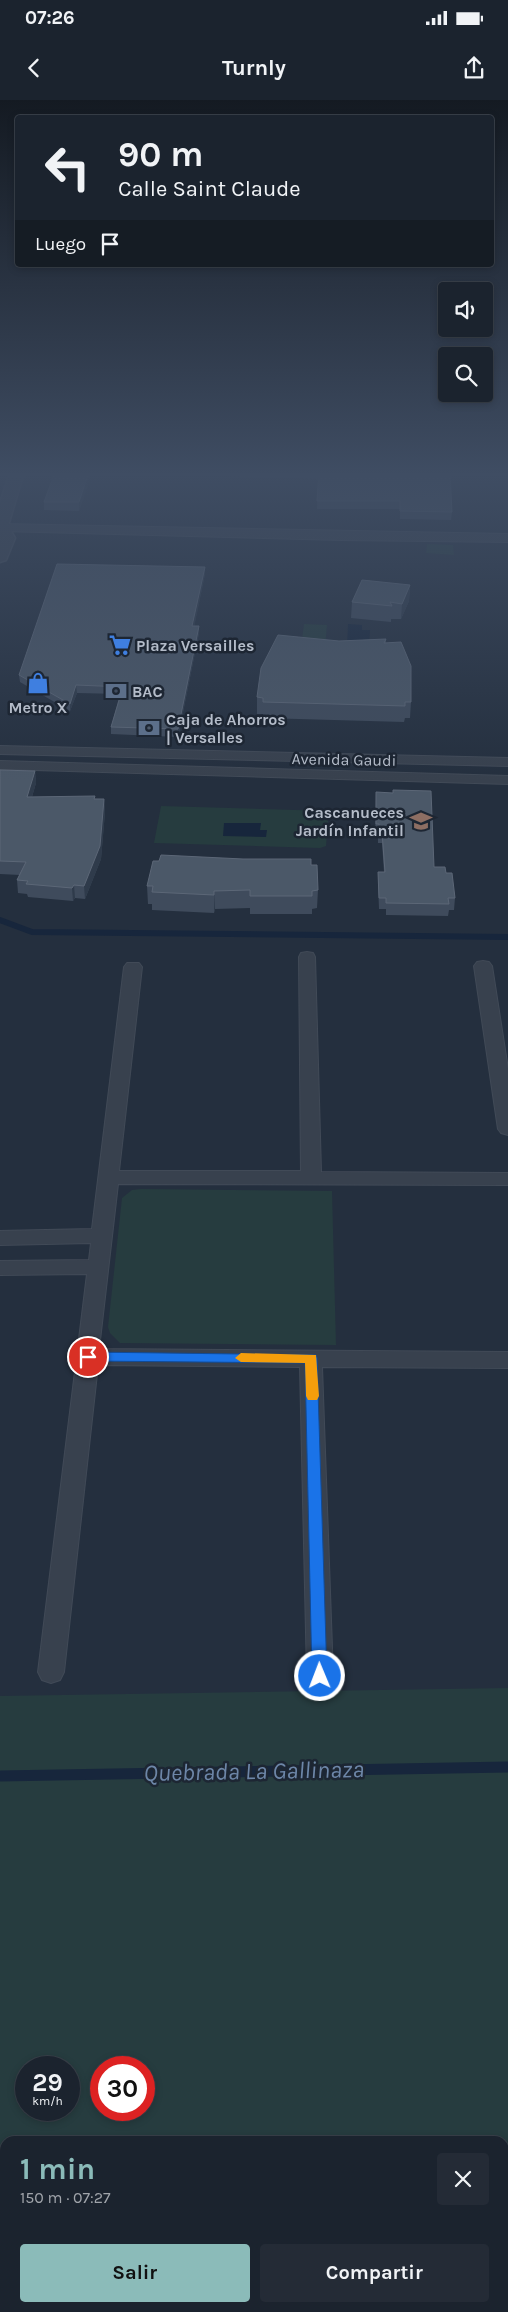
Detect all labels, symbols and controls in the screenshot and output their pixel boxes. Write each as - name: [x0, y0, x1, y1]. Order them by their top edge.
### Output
- text: 07:26: [25, 7, 75, 29]
- icon: back: [20, 54, 48, 82]
- icon: share: [460, 54, 488, 82]
- text: Turnly: [222, 55, 286, 81]
- text: 90 m: [118, 134, 204, 175]
- icon: left: [35, 135, 100, 200]
- text: Calle Saint Claude: [118, 176, 301, 202]
- icon: arrive: [96, 230, 124, 258]
- text: Luego: [35, 233, 86, 255]
- map controls: [438, 282, 493, 402]
- button: sound: [438, 282, 493, 337]
- button: search: [438, 347, 493, 402]
- supermarket icon: Plaza Versailles: [107, 632, 133, 658]
- place label: Plaza Versailles: [136, 636, 254, 655]
- shop icon: Metro X: [25, 670, 51, 696]
- bank icon: BAC: [103, 678, 129, 704]
- place label: BAC: [132, 682, 163, 701]
- place label: Metro X: [8, 698, 68, 717]
- place label: Caja de Ahorros | Versalles: [166, 710, 286, 747]
- bank icon: Caja de Ahorros | Versalles: [136, 715, 162, 741]
- street label: Avenida Gaudi: [292, 749, 396, 770]
- place label: Cascanueces Jardín Infantil: [296, 803, 404, 840]
- school or university icon: Cascanueces Jardín Infantil: [408, 808, 434, 834]
- pin: [67, 1336, 109, 1378]
- icon: arrive: [74, 1343, 102, 1371]
- position arrow: [293, 1649, 345, 1701]
- water label: Quebrada La Gallinaza: [143, 1755, 365, 1787]
- speed limit sign: 30: [90, 2056, 155, 2121]
- text: 29: [32, 2068, 63, 2097]
- text: km/h: [32, 2094, 63, 2108]
- text: 1 min: [20, 2151, 95, 2187]
- button: close: [437, 2153, 489, 2205]
- text: 150 m · 07:27: [20, 2188, 111, 2207]
- button: Salir: [20, 2244, 250, 2302]
- button: Compartir: [260, 2244, 489, 2302]

